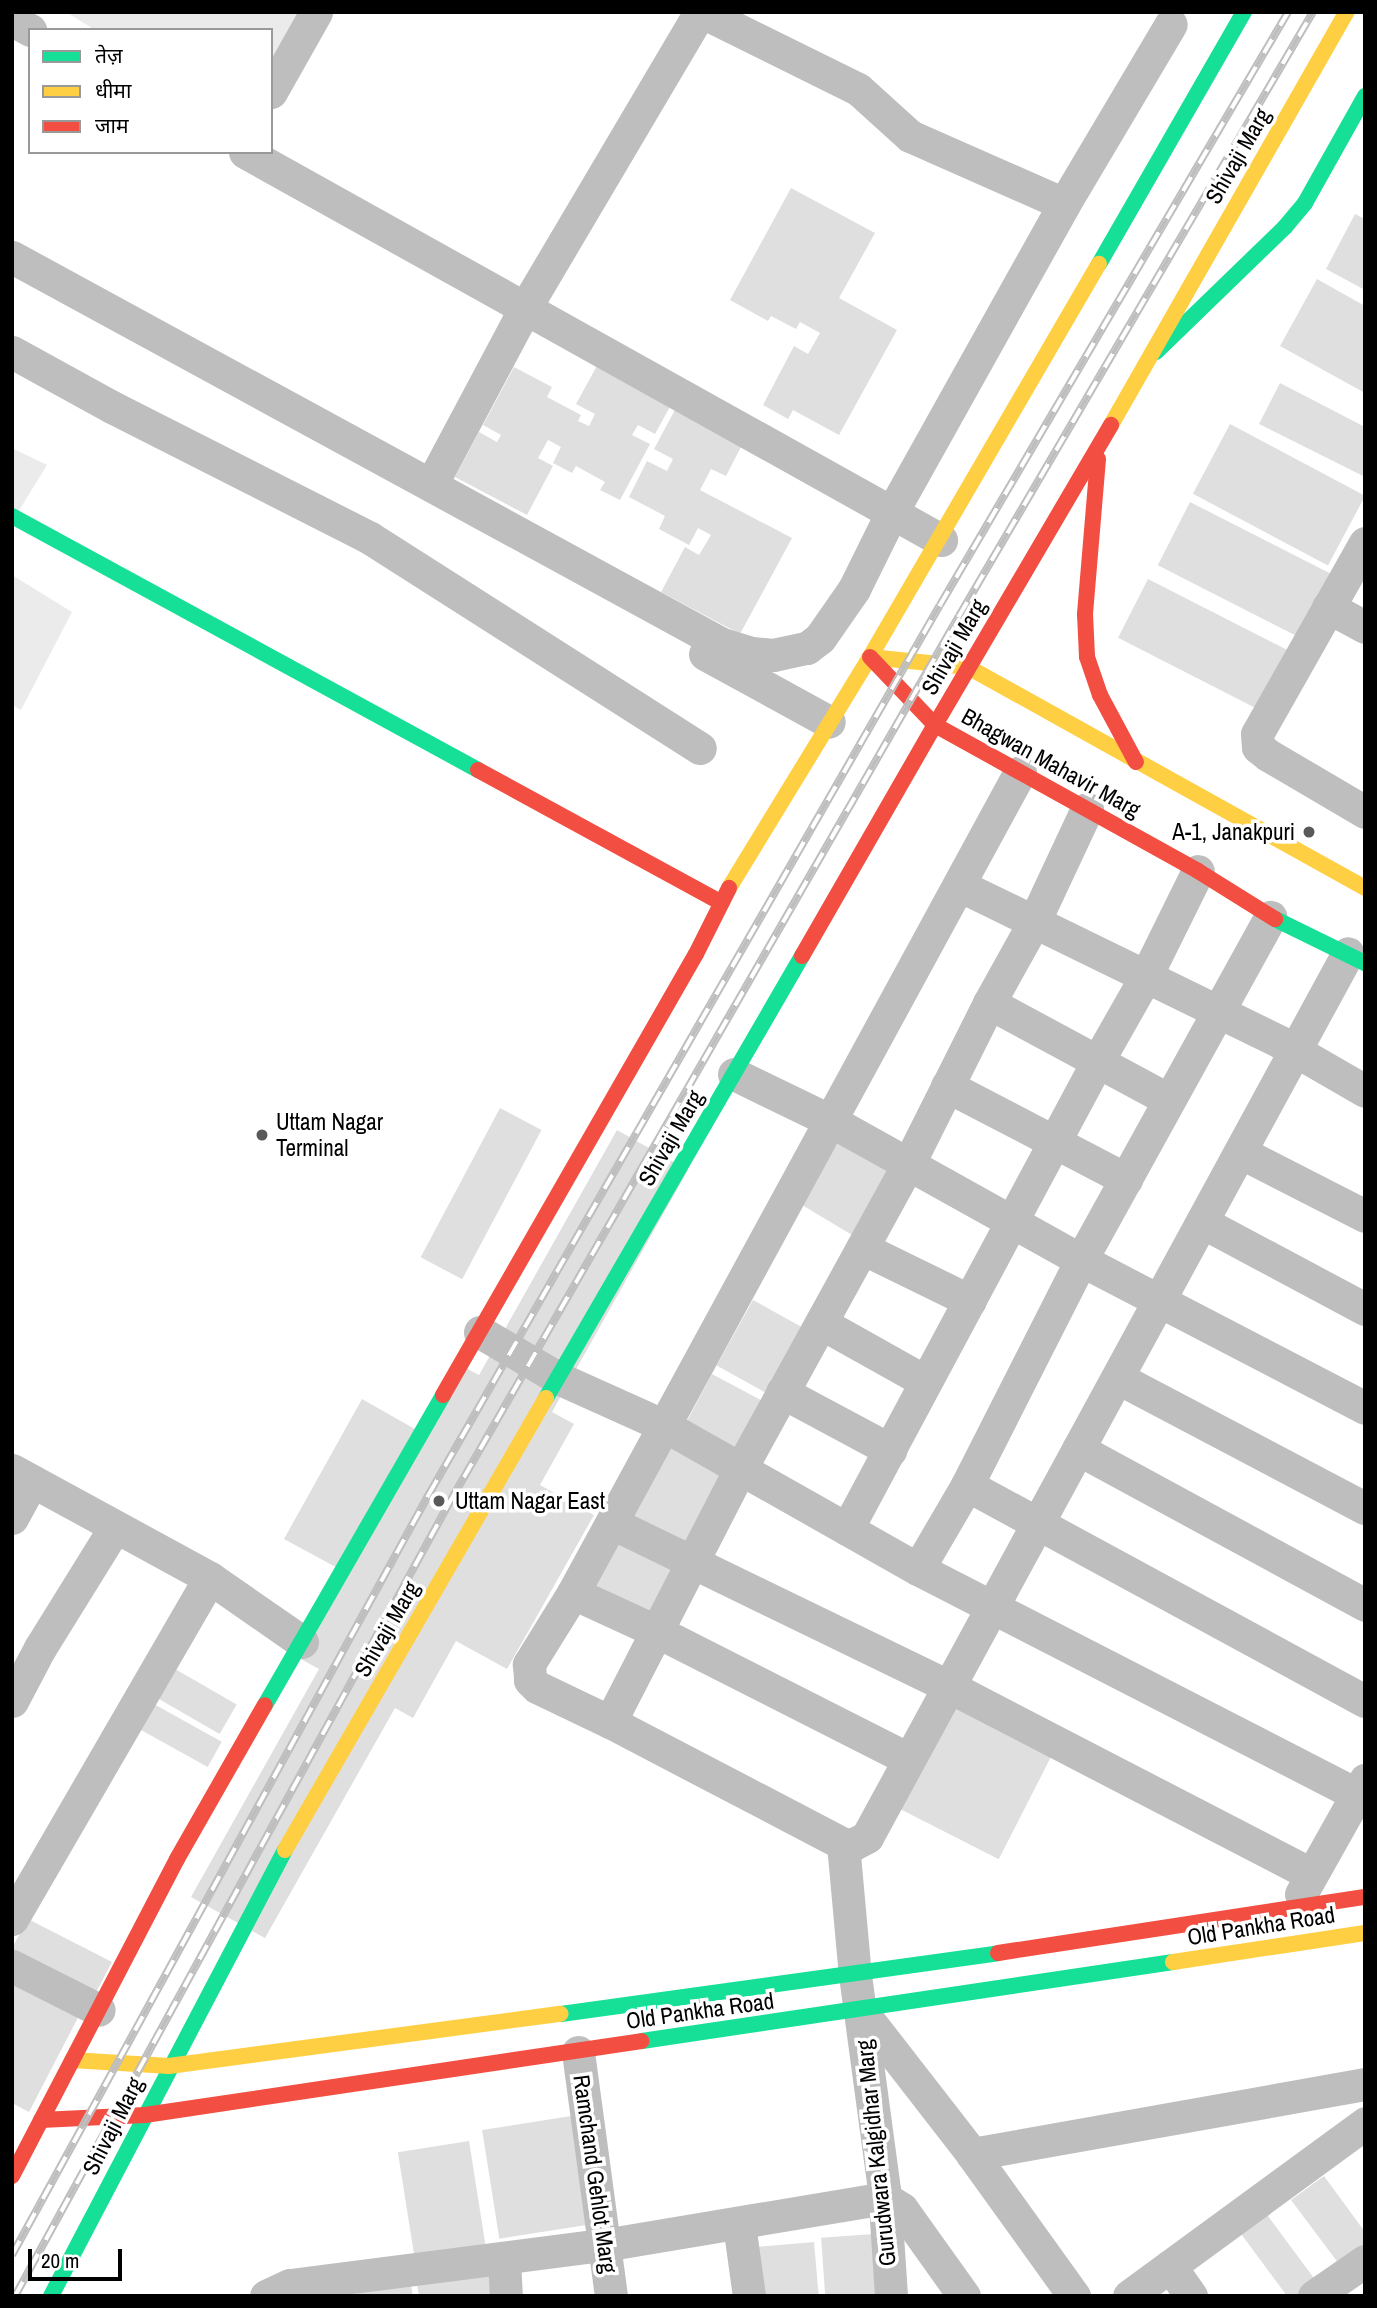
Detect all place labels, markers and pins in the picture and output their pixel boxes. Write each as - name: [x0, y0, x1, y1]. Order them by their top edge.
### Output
- place label: A-1, Janakpuri: [1172, 818, 1295, 846]
- marker: A-1, Janakpuri: [1301, 824, 1317, 840]
- place label: Uttam Nagar Terminal: [276, 1108, 383, 1162]
- marker: Uttam Nagar Terminal: [254, 1127, 270, 1143]
- place label: Uttam Nagar East: [455, 1487, 605, 1515]
- marker: Uttam Nagar East: [429, 1491, 449, 1511]

